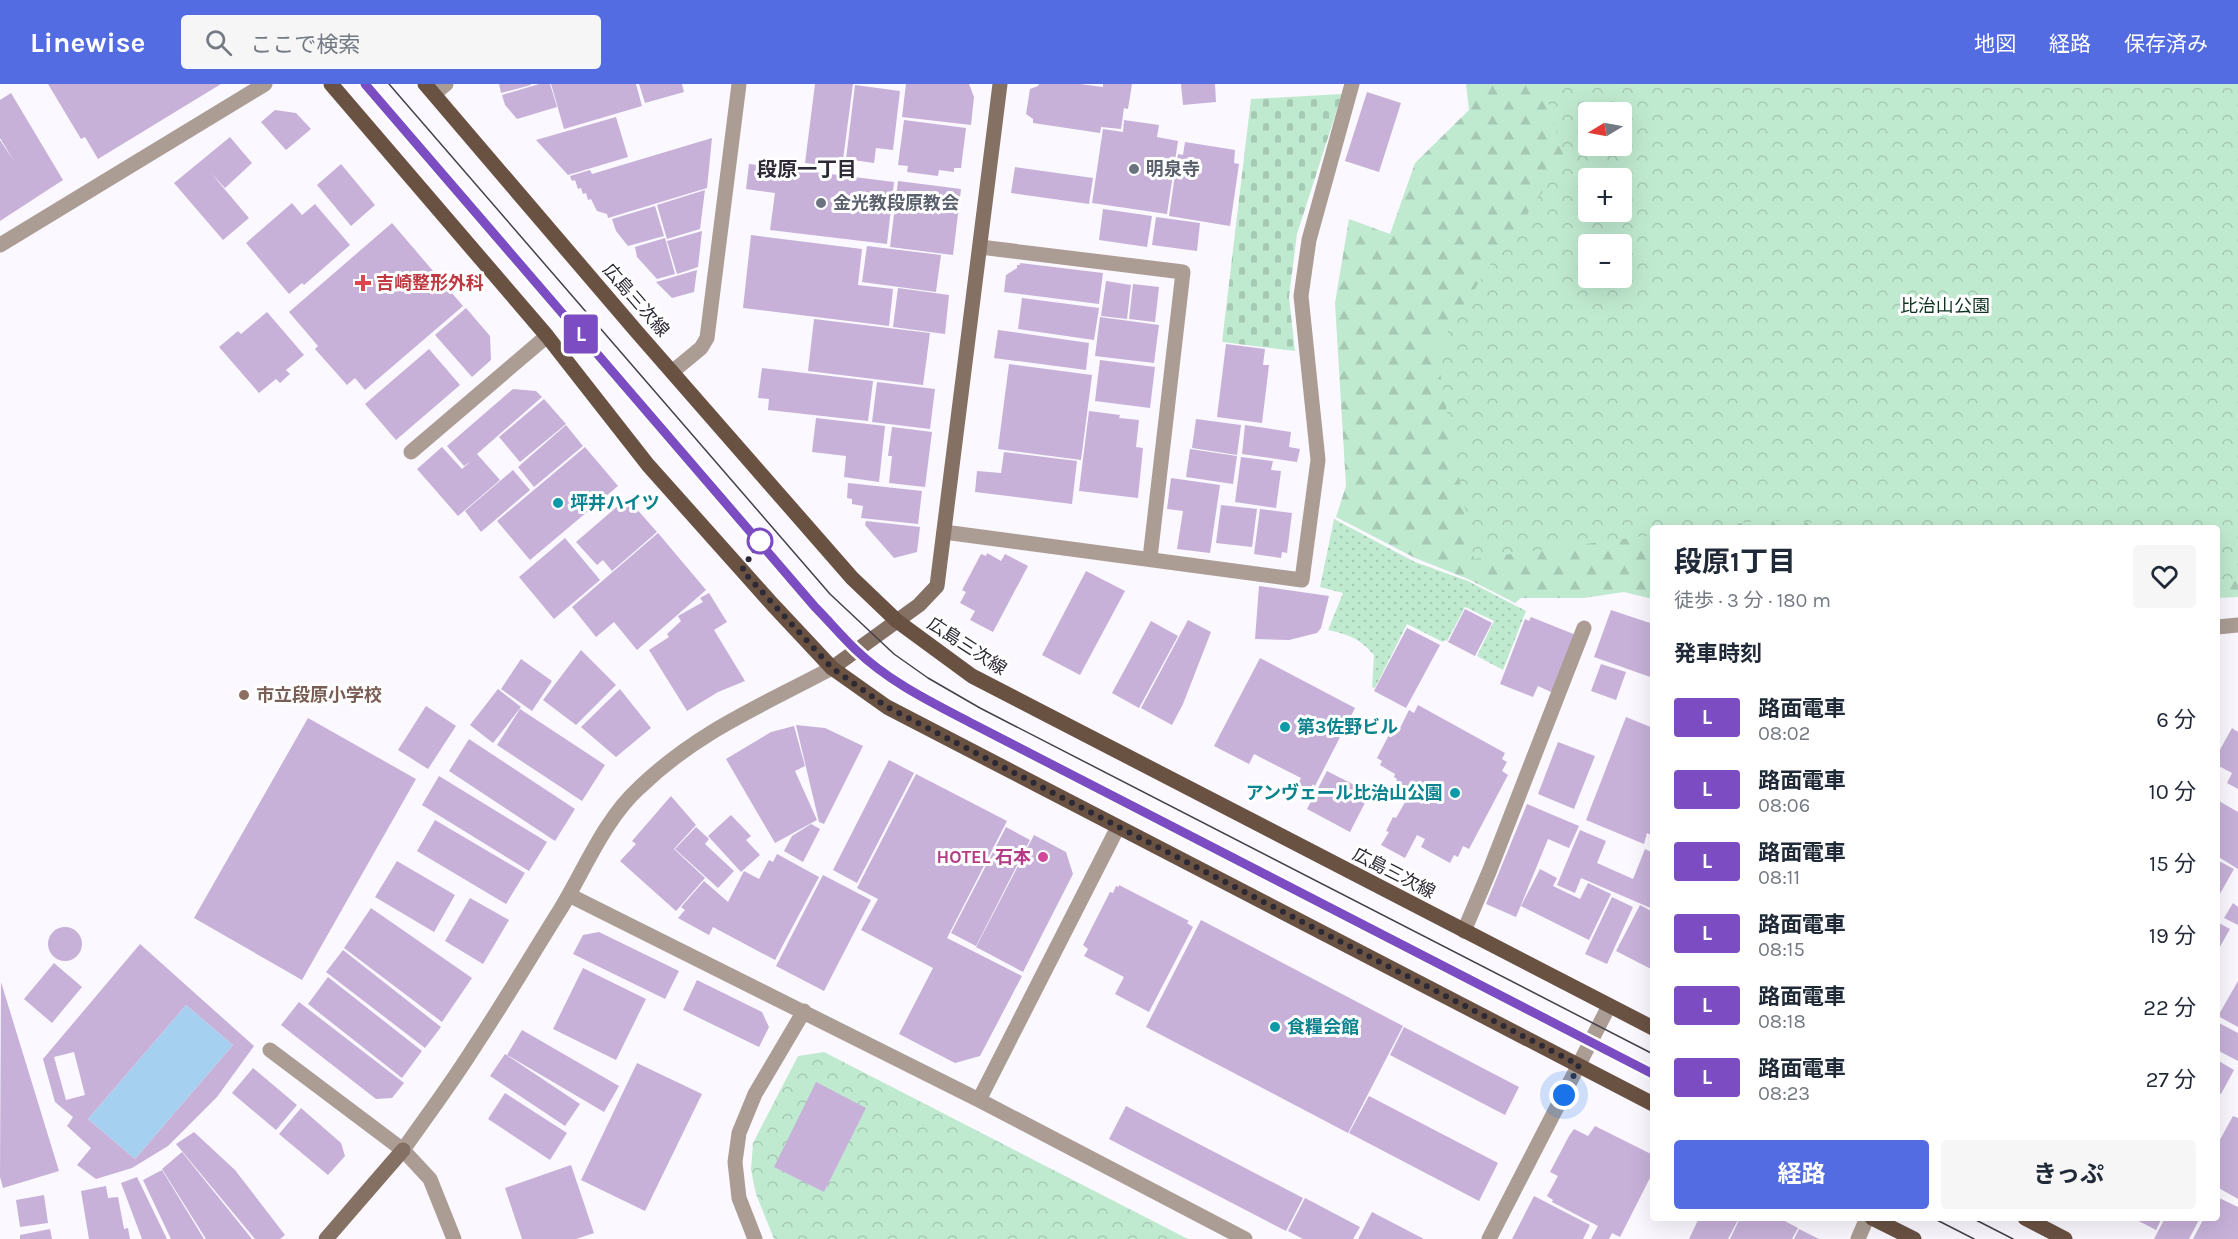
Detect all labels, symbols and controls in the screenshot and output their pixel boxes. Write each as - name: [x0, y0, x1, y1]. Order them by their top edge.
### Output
- search box: [181, 15, 601, 69]
- text: Linewise: [30, 26, 145, 59]
- icon: search: [202, 26, 235, 59]
- text: ここで検索: [250, 32, 360, 58]
- text: 地図: [1974, 32, 2016, 56]
- text: 経路: [2049, 32, 2091, 56]
- text: 保存済み: [2124, 32, 2208, 56]
- north arrow: [1578, 102, 1632, 156]
- map controls: [1578, 102, 1632, 288]
- district label: 段原一丁目: [757, 158, 857, 181]
- place label: 明泉寺: [1146, 158, 1200, 180]
- marker: 明泉寺: [1127, 162, 1141, 176]
- button: +: [1578, 168, 1632, 222]
- place label: 金光教段原教会: [833, 192, 959, 214]
- marker: 金光教段原教会: [814, 196, 828, 210]
- button: −: [1578, 234, 1632, 288]
- street label: 広島三次線: [598, 259, 674, 341]
- place label: 吉崎整形外科: [376, 272, 484, 294]
- marker: 吉崎整形外科: [354, 274, 372, 292]
- park label: 比治山公園: [1900, 295, 1990, 317]
- line badge: L: [562, 314, 600, 354]
- text: L: [576, 322, 586, 346]
- place label: 坪井ハイツ: [570, 492, 660, 514]
- marker: 坪井ハイツ: [551, 496, 565, 510]
- unlabelled marker: [747, 528, 773, 554]
- text: 段原1丁目: [1674, 545, 1796, 578]
- button: heart: [2133, 545, 2196, 608]
- text: 徒歩 · 3 分 · 180 m: [1674, 589, 1831, 612]
- street label: 広島三次線: [923, 612, 1011, 680]
- text: 発車時刻: [1674, 641, 1762, 667]
- place label: 市立段原小学校: [256, 684, 382, 706]
- marker: 市立段原小学校: [237, 688, 251, 702]
- text: 路面電車: [1758, 696, 1846, 722]
- text: L: [1702, 705, 1712, 729]
- text: 6 分: [2156, 707, 2196, 733]
- place label: 第3佐野ビル: [1297, 716, 1398, 738]
- marker: 第3佐野ビル: [1278, 720, 1292, 734]
- text: 08:02: [1758, 722, 1810, 745]
- text: 路面電車: [1758, 768, 1846, 794]
- text: L: [1702, 777, 1712, 801]
- text: 10 分: [2148, 779, 2196, 805]
- place label: アンヴェール比治山公園: [1246, 782, 1443, 804]
- marker: アンヴェール比治山公園: [1448, 786, 1462, 800]
- text: 08:06: [1758, 794, 1810, 817]
- text: 路面電車: [1758, 840, 1846, 866]
- street label: 広島三次線: [1349, 843, 1439, 903]
- place label: HOTEL 石本: [936, 846, 1031, 868]
- text: L: [1702, 849, 1712, 873]
- marker: HOTEL 石本: [1036, 850, 1050, 864]
- text: 15 分: [2149, 851, 2196, 877]
- text: 08:11: [1758, 866, 1800, 889]
- text: 路面電車: [1758, 912, 1846, 938]
- text: L: [1702, 921, 1712, 945]
- text: 19 分: [2149, 923, 2196, 949]
- text: 08:15: [1758, 938, 1805, 961]
- text: 路面電車: [1758, 984, 1846, 1010]
- text: L: [1702, 993, 1712, 1017]
- text: 22 分: [2143, 995, 2196, 1021]
- text: 08:18: [1758, 1010, 1806, 1033]
- place label: 食糧会館: [1287, 1016, 1359, 1038]
- marker: 食糧会館: [1268, 1020, 1282, 1034]
- text: 路面電車: [1758, 1056, 1846, 1082]
- text: L: [1702, 1065, 1712, 1089]
- text: 27 分: [2146, 1067, 2196, 1093]
- your location: [1549, 1080, 1579, 1110]
- text: 08:23: [1758, 1082, 1810, 1105]
- button: 経路: [1674, 1140, 1929, 1209]
- button: きっぷ: [1941, 1140, 2196, 1209]

